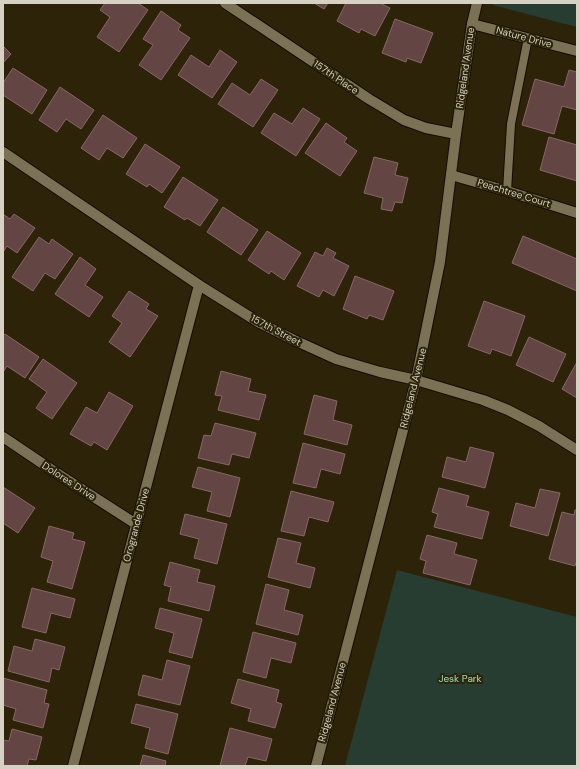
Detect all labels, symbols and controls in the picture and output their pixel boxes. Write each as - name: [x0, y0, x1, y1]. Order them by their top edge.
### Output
- street label: Nature Drive: [495, 23, 554, 51]
- street label: Ridgeland Avenue: [453, 26, 477, 110]
- street label: 157th Place: [311, 57, 361, 97]
- street label: Peachtree Court: [476, 176, 552, 210]
- street label: 157th Street: [249, 311, 303, 349]
- street label: Ridgeland Avenue: [397, 346, 429, 429]
- street label: Dolores Drive: [40, 459, 99, 503]
- street label: Orogrande Drive: [120, 486, 152, 563]
- street label: Ridgeland Avenue: [315, 660, 349, 743]
- park label: Jesk Park: [438, 672, 482, 685]

